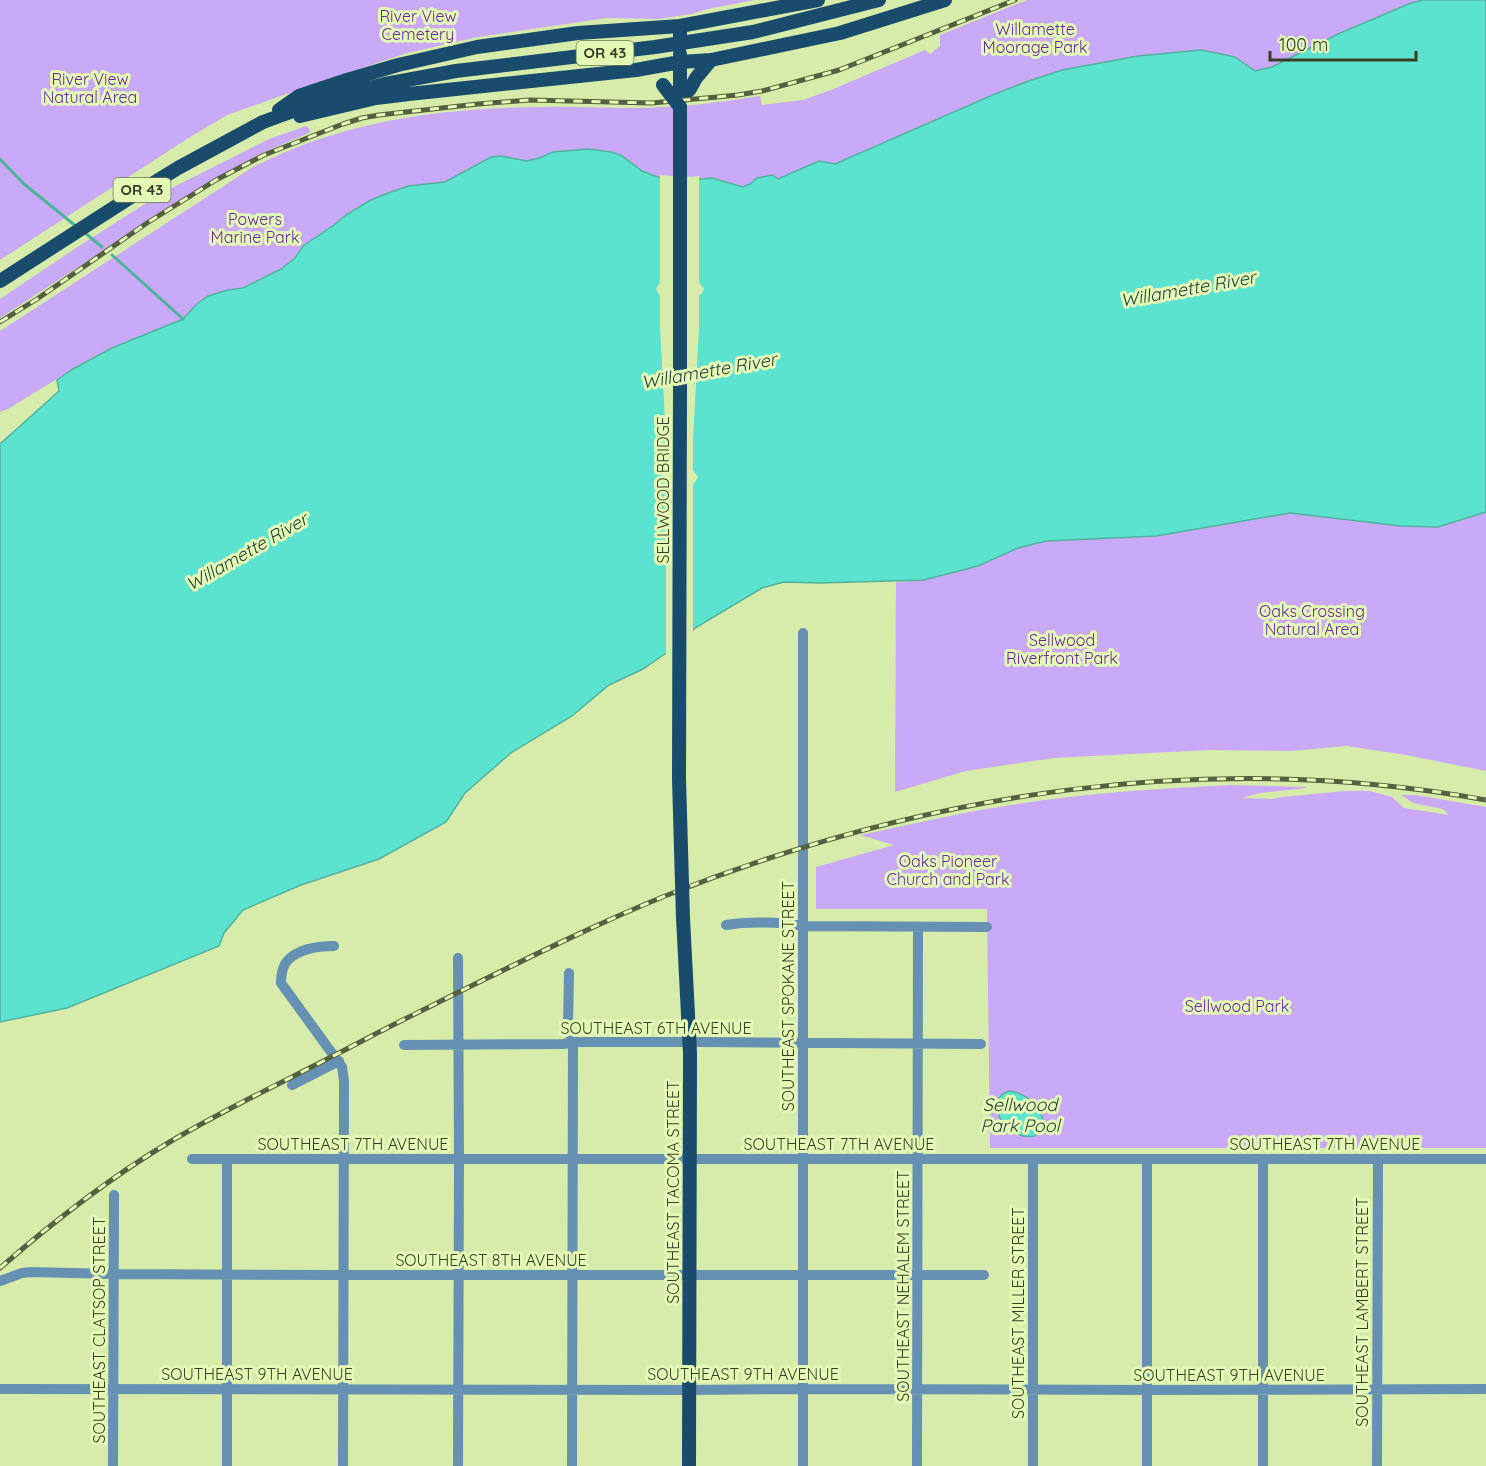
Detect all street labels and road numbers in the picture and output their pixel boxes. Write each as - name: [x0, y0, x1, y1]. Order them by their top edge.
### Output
- road number: OR 43: [576, 41, 634, 65]
- road number: OR 43: [114, 178, 170, 202]
- street label: SELLWOOD BRIDGE: [653, 416, 673, 564]
- street label: SOUTHEAST SPOKANE STREET: [778, 880, 798, 1111]
- street label: SOUTHEAST 6TH AVENUE: [560, 1018, 752, 1038]
- street label: SOUTHEAST TACOMA STREET: [663, 1080, 683, 1304]
- street label: SOUTHEAST 7TH AVENUE: [258, 1134, 448, 1154]
- street label: SOUTHEAST 7TH AVENUE: [744, 1134, 934, 1154]
- street label: SOUTHEAST 7TH AVENUE: [1230, 1134, 1420, 1154]
- street label: SOUTHEAST NEHALEM STREET: [893, 1170, 913, 1402]
- street label: SOUTHEAST LAMBERT STREET: [1352, 1197, 1372, 1427]
- street label: SOUTHEAST MILLER STREET: [1008, 1207, 1028, 1419]
- street label: SOUTHEAST CLATSOP STREET: [89, 1216, 109, 1443]
- street label: SOUTHEAST 8TH AVENUE: [395, 1250, 587, 1270]
- street label: SOUTHEAST 9TH AVENUE: [161, 1364, 353, 1384]
- street label: SOUTHEAST 9TH AVENUE: [647, 1364, 839, 1384]
- street label: SOUTHEAST 9TH AVENUE: [1133, 1365, 1325, 1385]

